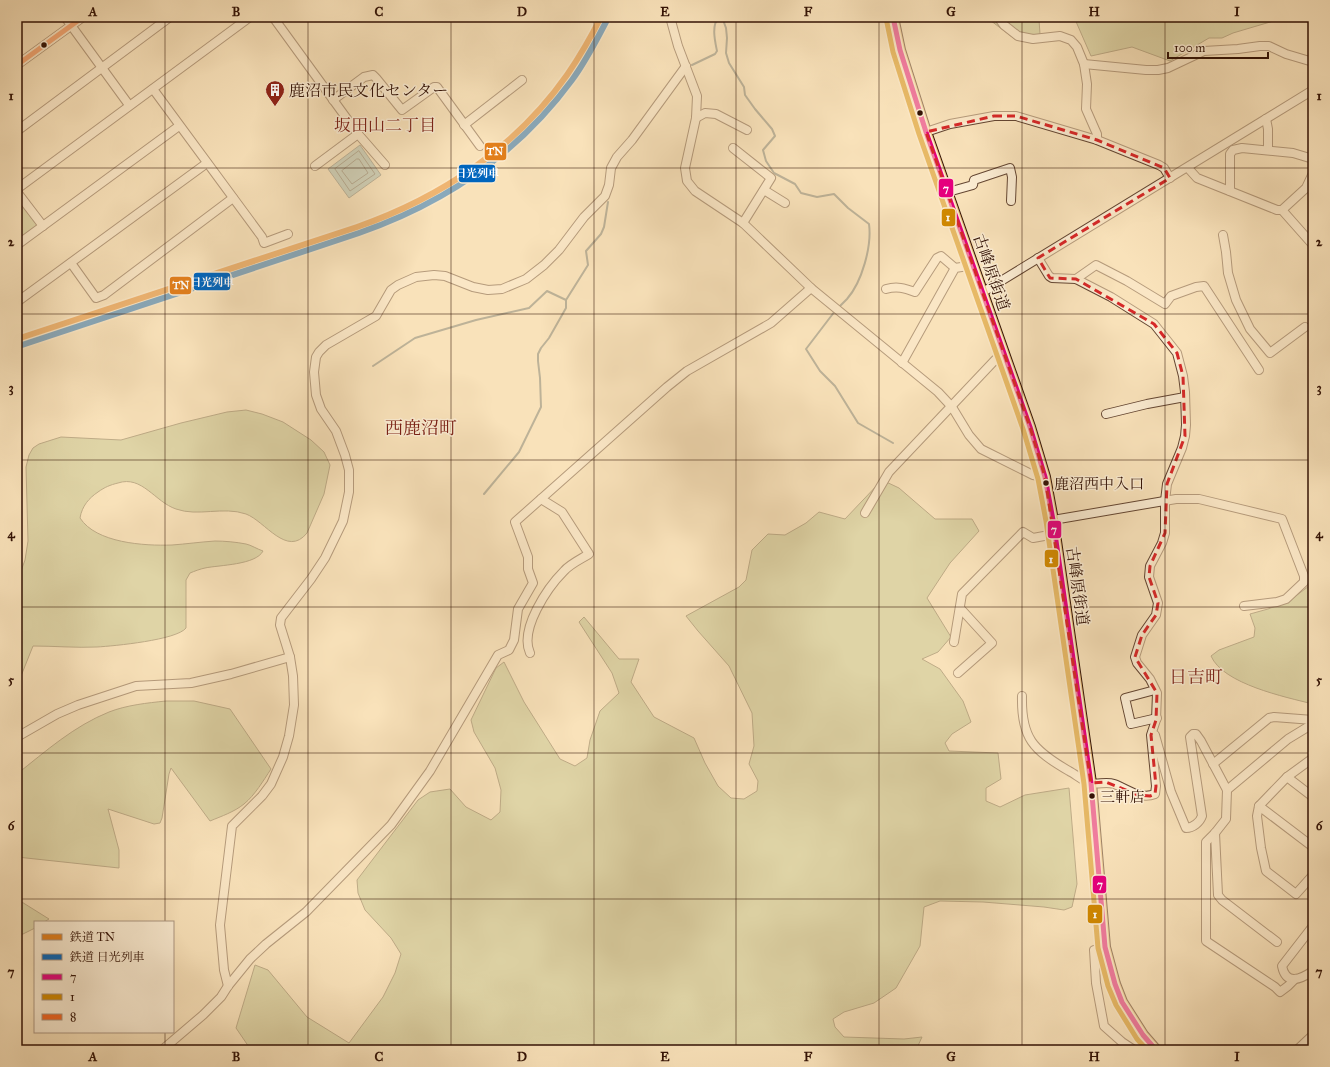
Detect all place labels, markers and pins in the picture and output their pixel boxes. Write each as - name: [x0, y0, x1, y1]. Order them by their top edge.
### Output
- unlabelled marker: [39, 40, 49, 50]
- building icon: 鹿沼市民文化センター: [264, 79, 286, 107]
- place label: 鹿沼市民文化センター: [289, 81, 448, 100]
- unlabelled marker: [915, 108, 925, 118]
- place label: 鹿沼西中入口: [1054, 475, 1144, 493]
- marker: 鹿沼西中入口: [1041, 478, 1051, 488]
- place label: 三軒店: [1100, 788, 1145, 806]
- marker: 三軒店: [1087, 791, 1097, 801]

